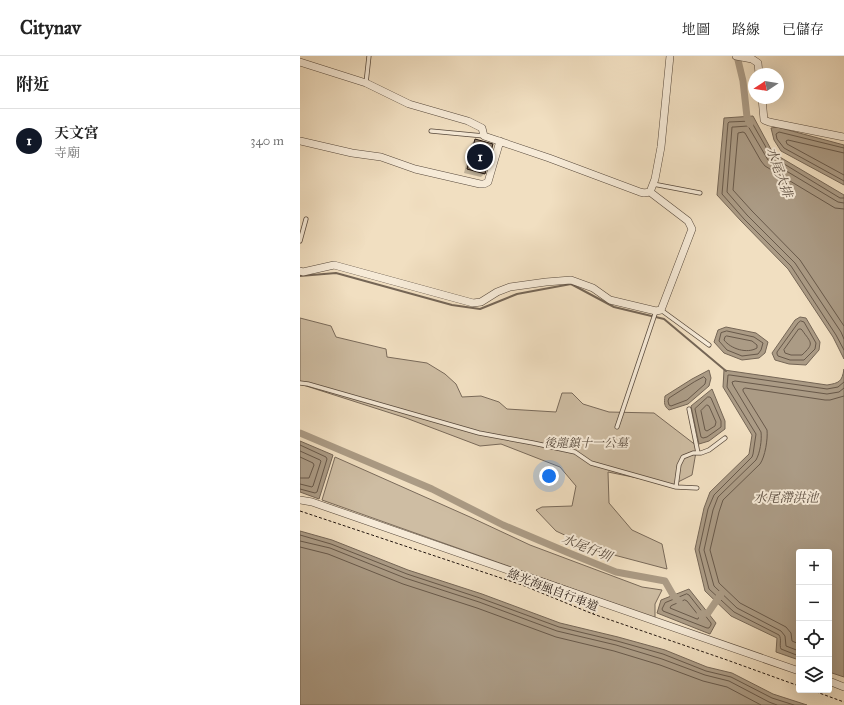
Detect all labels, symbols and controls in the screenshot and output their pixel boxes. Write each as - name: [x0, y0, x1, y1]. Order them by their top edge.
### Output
- text: Citynav: [20, 16, 81, 39]
- text: 地圖: [682, 21, 710, 38]
- text: 路線: [732, 21, 760, 38]
- text: 已儲存: [782, 21, 824, 38]
- north arrow: [748, 68, 784, 104]
- text: 附近: [16, 74, 50, 95]
- text: 天文宮: [54, 124, 99, 142]
- text: 1: [26, 133, 32, 149]
- text: 340 m: [250, 133, 284, 149]
- pin: 1: [467, 142, 493, 172]
- text: 寺廟: [54, 145, 80, 161]
- water label: 水尾大排: [763, 145, 796, 201]
- park label: 後龍鎮十一公墓: [544, 436, 630, 450]
- your location: [539, 466, 559, 486]
- water label: 水尾滯洪池: [753, 490, 820, 506]
- water label: 水尾仔圳: [560, 531, 616, 566]
- map controls: [796, 549, 832, 693]
- button: +: [796, 549, 832, 585]
- street label: 綠光海風自行車道: [506, 566, 600, 614]
- button: −: [796, 585, 832, 621]
- button: locate: [796, 621, 832, 657]
- button: layers: [796, 657, 832, 693]

